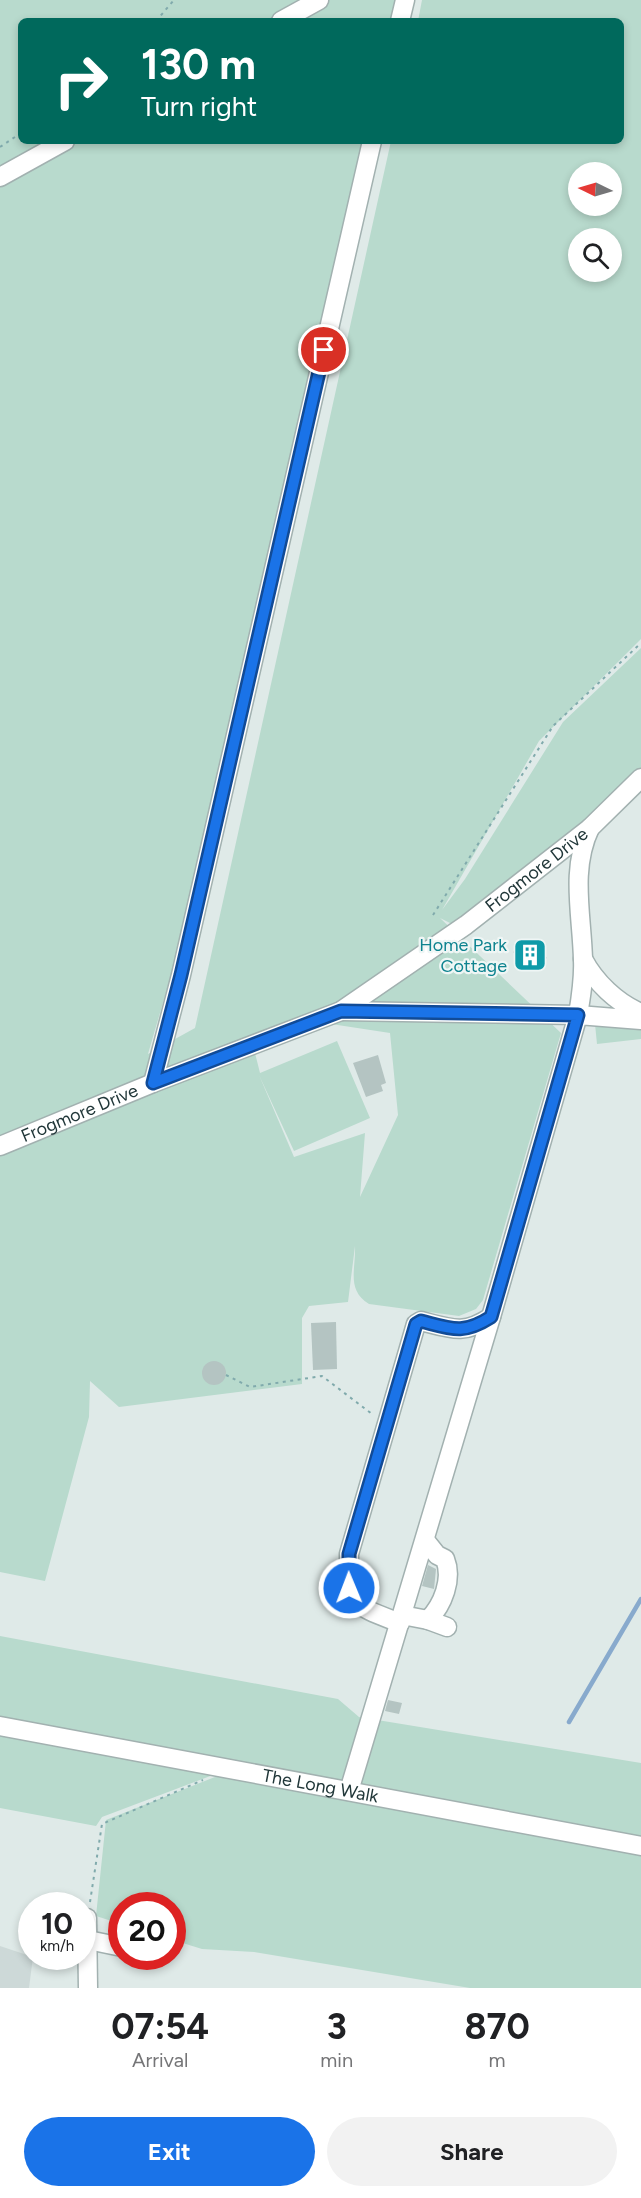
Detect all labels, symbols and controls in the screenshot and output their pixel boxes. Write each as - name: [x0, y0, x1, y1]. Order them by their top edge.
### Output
- text: 130 m: [141, 39, 256, 90]
- icon: right: [42, 42, 120, 120]
- text: Turn right: [141, 90, 257, 123]
- north arrow: [568, 162, 622, 216]
- map controls: [568, 162, 622, 282]
- button: search: [568, 228, 622, 282]
- pin: [298, 324, 349, 375]
- icon: arrive: [307, 333, 340, 366]
- street label: Frogmore Drive: [481, 823, 592, 917]
- place label: Home Park Cottage: [419, 934, 507, 977]
- building icon: Home Park Cottage: [512, 937, 548, 973]
- street label: Frogmore Drive: [18, 1079, 141, 1147]
- position arrow: [317, 1556, 381, 1620]
- street label: The Long Walk: [261, 1764, 381, 1808]
- speed limit sign: 20: [108, 1892, 186, 1970]
- text: 10: [41, 1905, 73, 1942]
- text: km/h: [40, 1937, 74, 1955]
- text: 07:54: [111, 2005, 209, 2048]
- text: 3: [327, 2005, 347, 2048]
- text: 870: [464, 2005, 530, 2048]
- text: Arrival: [132, 2048, 188, 2072]
- text: min: [320, 2048, 353, 2072]
- text: m: [489, 2048, 506, 2072]
- button: Exit: [24, 2117, 315, 2186]
- button: Share: [327, 2117, 617, 2186]

